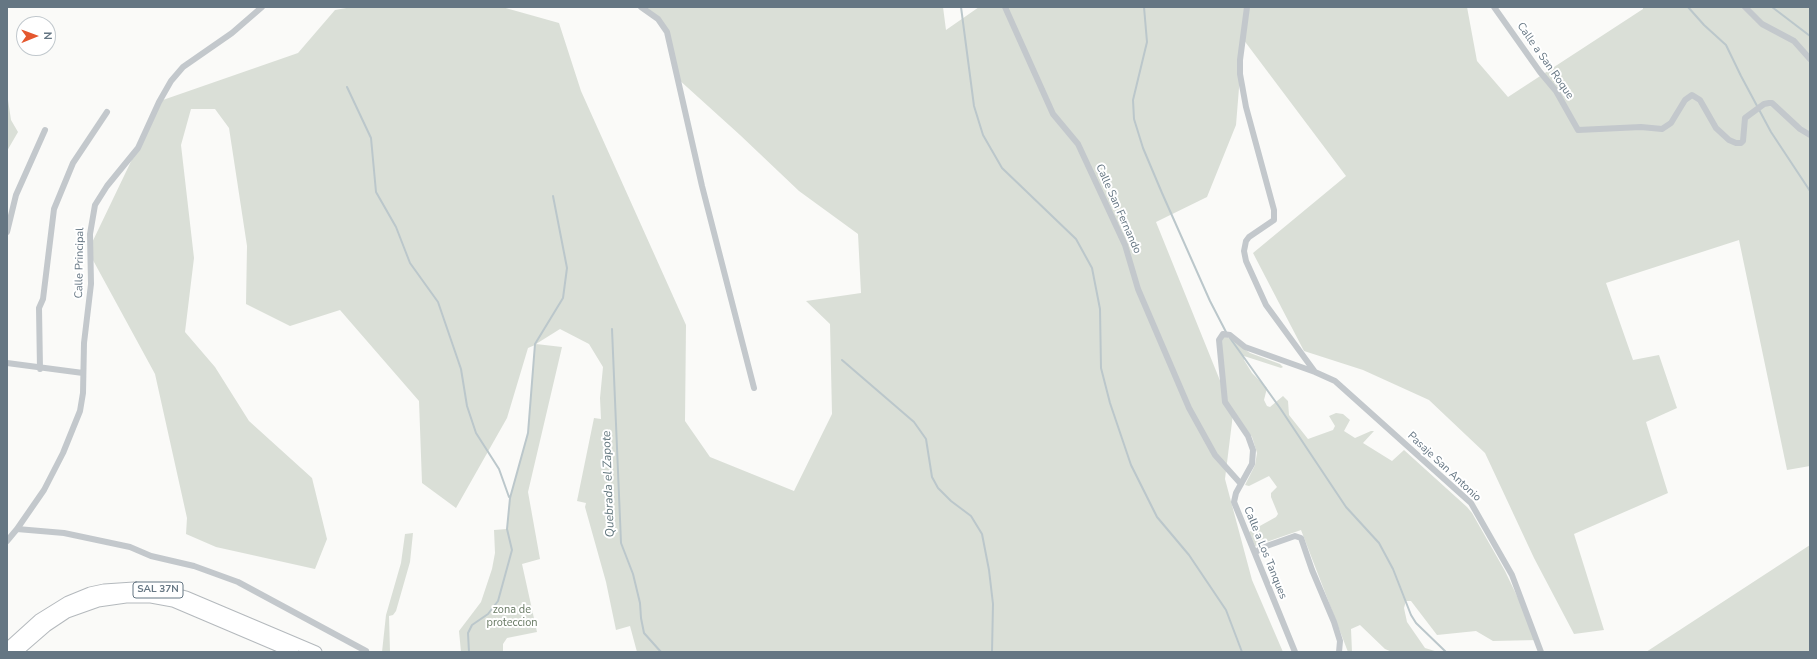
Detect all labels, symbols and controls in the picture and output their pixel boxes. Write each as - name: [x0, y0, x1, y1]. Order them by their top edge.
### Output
- north arrow: [16, 16, 56, 56]
- street label: Calle a San Roque: [1514, 20, 1576, 102]
- text: N: [40, 32, 55, 40]
- street label: Calle San Fernando: [1092, 162, 1144, 256]
- street label: Calle Principal: [73, 227, 87, 299]
- water label: Quebrada el Zapote: [600, 430, 618, 538]
- street label: Pasaje San Antonio: [1405, 430, 1483, 504]
- street label: Calle a Los Tanques: [1240, 505, 1290, 601]
- road number: SAL 37N: [133, 582, 183, 598]
- park label: zona de proteccion: [487, 603, 537, 629]

